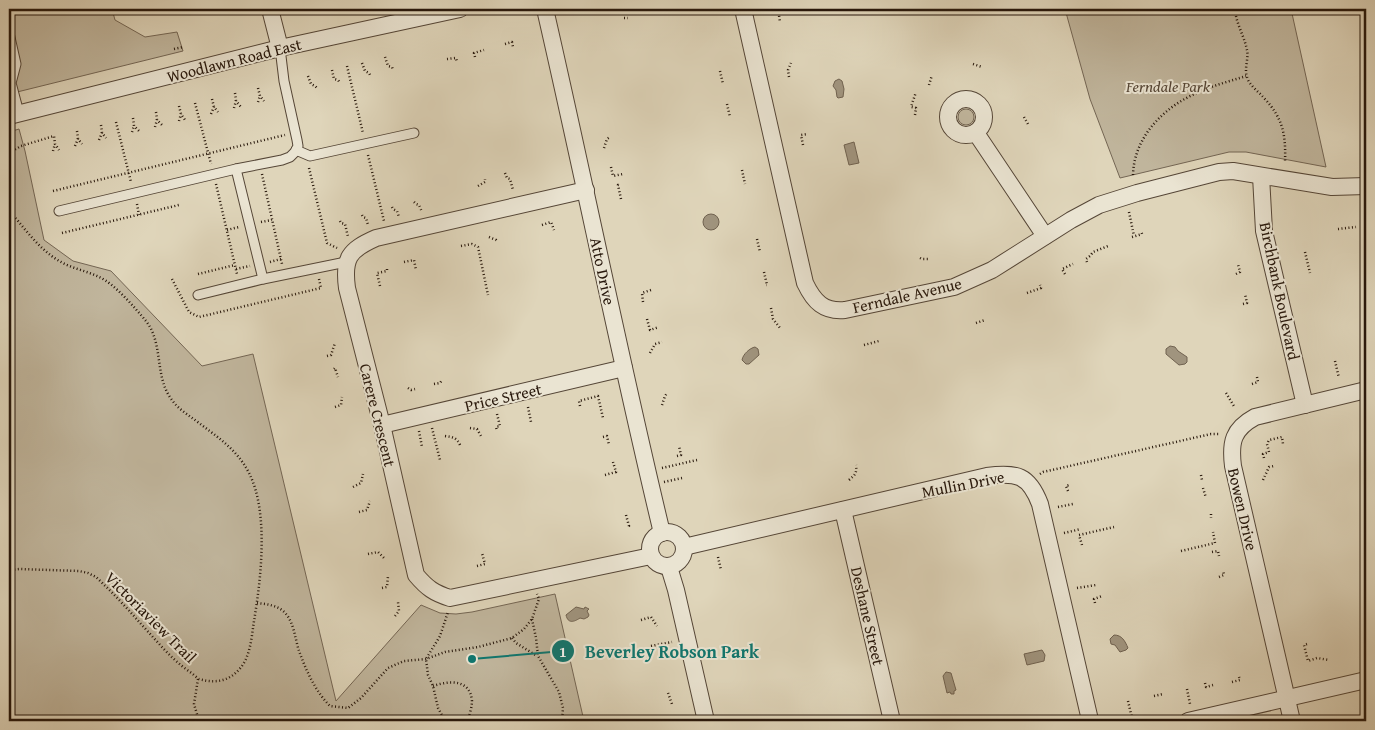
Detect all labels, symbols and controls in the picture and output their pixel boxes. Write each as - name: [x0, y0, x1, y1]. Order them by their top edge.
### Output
- street label: Woodlawn Road East: [164, 32, 304, 88]
- park label: Ferndale Park: [1125, 74, 1211, 98]
- street label: Birchbank Boulevard: [1254, 220, 1306, 363]
- street label: Atto Drive: [584, 235, 622, 307]
- street label: Ferndale Avenue: [850, 271, 964, 319]
- street label: Carere Crescent: [354, 361, 403, 469]
- street label: Price Street: [462, 376, 544, 417]
- street label: Mullin Drive: [920, 464, 1006, 504]
- street label: Bowen Drive: [1222, 465, 1264, 553]
- street label: Deshane Street: [845, 564, 891, 668]
- street label: Victoriaview Trail: [100, 566, 203, 669]
- callout: Beverley Robson Park: [550, 635, 769, 668]
- text: Beverley Robson Park: [585, 638, 760, 665]
- text: 1: [559, 641, 567, 662]

